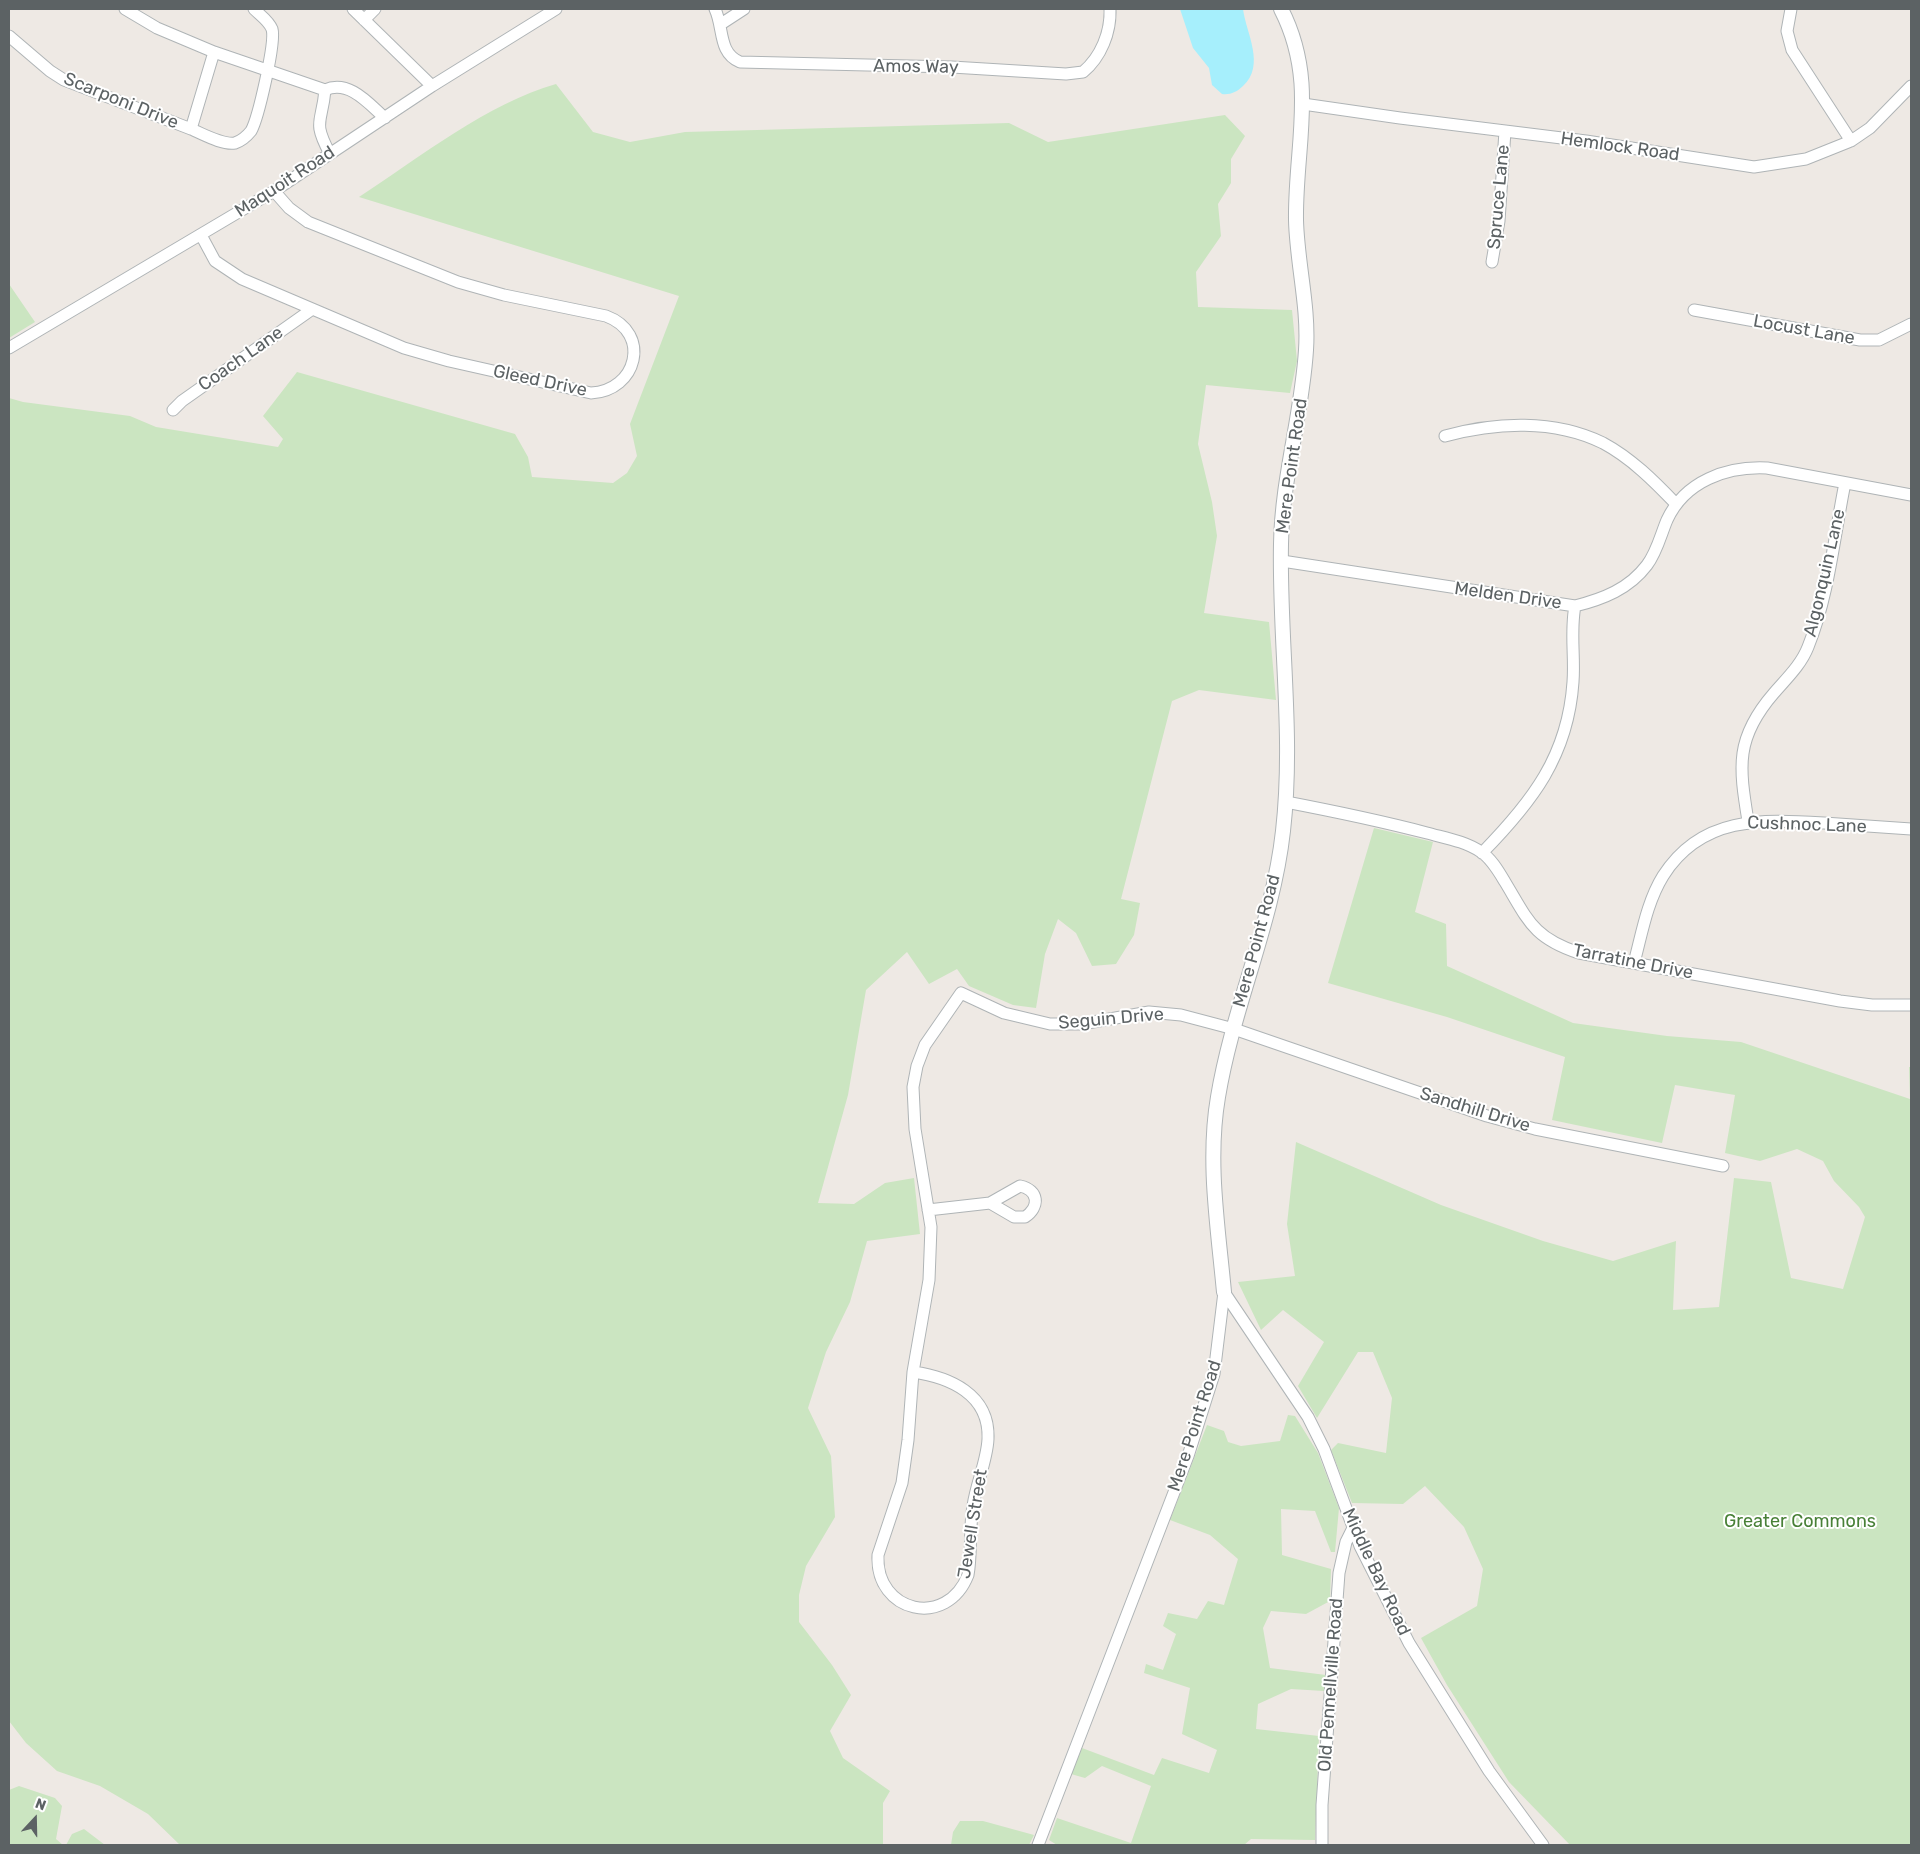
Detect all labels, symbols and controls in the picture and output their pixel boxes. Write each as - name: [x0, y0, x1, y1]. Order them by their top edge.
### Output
- street label: Amos Way: [873, 55, 959, 79]
- street label: Scarponi Drive: [60, 68, 182, 134]
- street label: Hemlock Road: [1559, 128, 1681, 166]
- street label: Maquoit Road: [231, 142, 339, 222]
- street label: Spruce Lane: [1484, 144, 1514, 250]
- street label: Locust Lane: [1752, 310, 1856, 350]
- street label: Coach Lane: [194, 322, 288, 396]
- street label: Gleed Drive: [491, 361, 589, 401]
- street label: Mere Point Road: [1272, 397, 1312, 535]
- street label: Algonquin Lane: [1800, 507, 1850, 639]
- street label: Melden Drive: [1453, 578, 1563, 614]
- street label: Cushnoc Lane: [1747, 812, 1867, 838]
- street label: Mere Point Road: [1229, 872, 1285, 1010]
- street label: Tarratine Drive: [1571, 940, 1695, 984]
- street label: Seguin Drive: [1057, 1004, 1165, 1034]
- street label: Sandhill Drive: [1417, 1083, 1533, 1137]
- street label: Mere Point Road: [1164, 1358, 1226, 1494]
- street label: Jewell Street: [954, 1468, 992, 1580]
- street label: Middle Bay Road: [1337, 1505, 1415, 1639]
- park label: Greater Commons: [1724, 1511, 1876, 1533]
- street label: Old Pennellville Road: [1314, 1597, 1348, 1773]
- north arrow: [10, 1794, 60, 1844]
- text: N: [33, 1795, 48, 1814]

